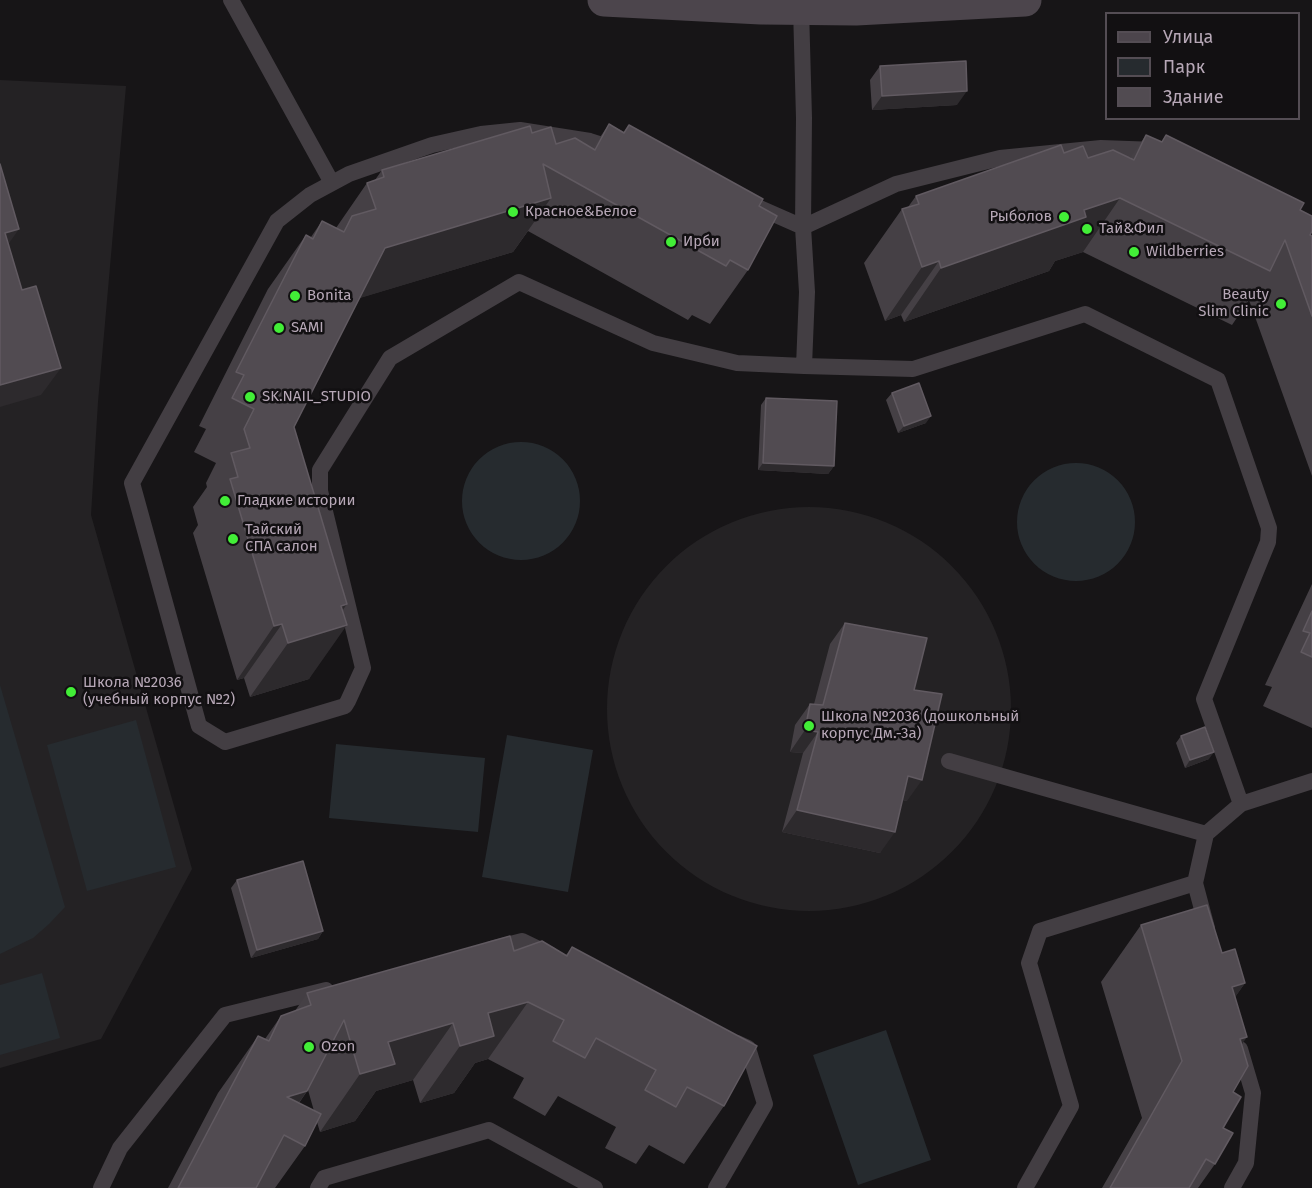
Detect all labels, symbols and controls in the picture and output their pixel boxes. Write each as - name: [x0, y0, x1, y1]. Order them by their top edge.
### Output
- legend: [1105, 12, 1300, 120]
- text: Улица: [1163, 26, 1213, 48]
- text: Парк: [1163, 56, 1205, 78]
- text: Здание: [1163, 86, 1224, 108]
- place label: Красное&Белое: [525, 203, 637, 221]
- marker: Красное&Белое: [506, 205, 520, 219]
- place label: Рыболов: [989, 208, 1052, 226]
- marker: Рыболов: [1057, 210, 1071, 224]
- place label: Тай&Фил: [1099, 220, 1164, 238]
- marker: Тай&Фил: [1080, 222, 1094, 236]
- place label: Ирби: [683, 233, 720, 251]
- marker: Ирби: [664, 235, 678, 249]
- place label: Wildberries: [1146, 243, 1224, 261]
- marker: Wildberries: [1127, 245, 1141, 259]
- place label: Beauty Slim Clinic: [1198, 286, 1269, 321]
- place label: Bonita: [307, 287, 351, 305]
- marker: Bonita: [288, 289, 302, 303]
- marker: Beauty Slim Clinic: [1274, 297, 1288, 311]
- place label: SAMI: [291, 319, 324, 337]
- marker: SAMI: [272, 321, 286, 335]
- place label: SK.NAIL_STUDIO: [262, 388, 371, 406]
- marker: SK.NAIL_STUDIO: [243, 390, 257, 404]
- place label: Гладкие истории: [237, 492, 355, 510]
- marker: Гладкие истории: [218, 494, 232, 508]
- place label: Тайский СПА салон: [245, 521, 318, 556]
- marker: Тайский СПА салон: [226, 532, 240, 546]
- place label: Школа №2036 (учебный корпус №2): [83, 674, 235, 709]
- marker: Школа №2036 (учебный корпус №2): [64, 685, 78, 699]
- place label: Школа №2036 (дошкольный корпус Дм.-3а): [821, 708, 1019, 743]
- marker: Школа №2036 (дошкольный корпус Дм.-3а): [802, 719, 816, 733]
- place label: Ozon: [321, 1038, 355, 1056]
- marker: Ozon: [302, 1040, 316, 1054]

